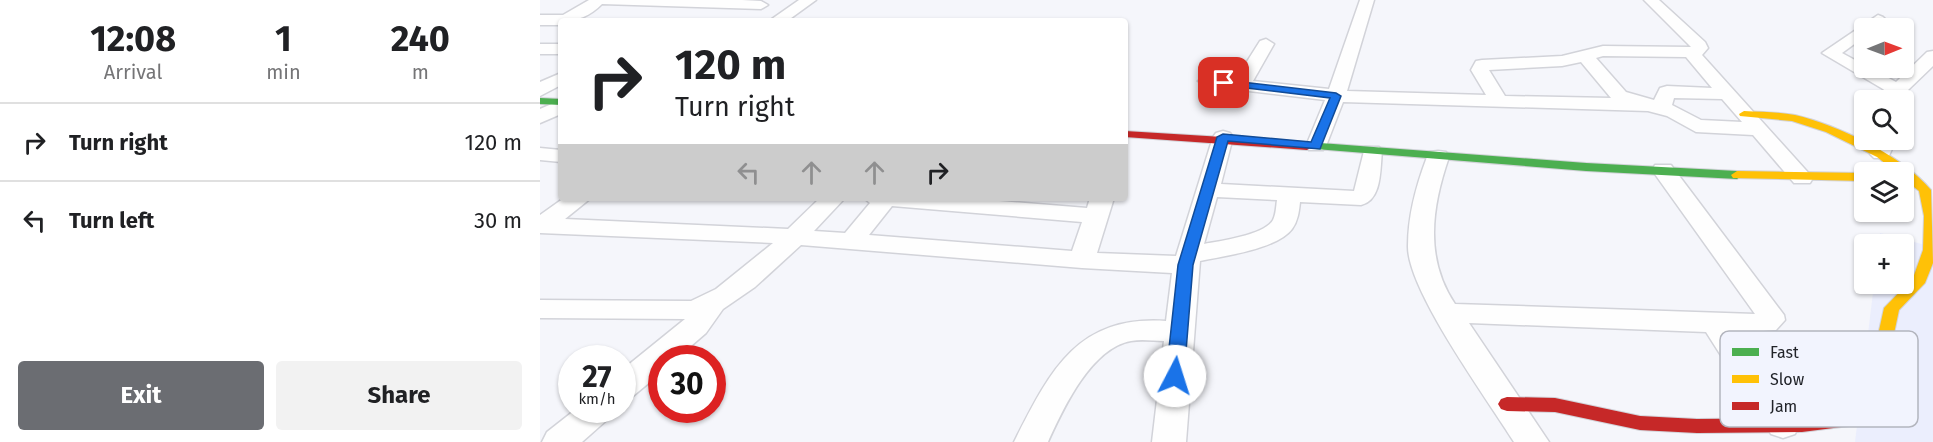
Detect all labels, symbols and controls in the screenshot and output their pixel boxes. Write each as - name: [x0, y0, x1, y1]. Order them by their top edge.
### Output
- text: 12:08: [90, 17, 176, 61]
- text: 1: [275, 17, 292, 61]
- text: 240: [391, 17, 450, 61]
- north arrow: [1854, 18, 1914, 78]
- map controls: [1854, 18, 1914, 294]
- text: 120 m: [675, 40, 786, 90]
- icon: right: [576, 42, 654, 120]
- pin: [1198, 57, 1249, 108]
- text: Arrival: [104, 60, 162, 84]
- text: min: [266, 60, 301, 84]
- text: m: [412, 60, 429, 84]
- icon: arrive: [1207, 66, 1240, 99]
- button: search: [1854, 90, 1914, 150]
- text: Turn right: [675, 91, 795, 123]
- icon: right: [18, 126, 51, 159]
- text: Turn right: [69, 129, 168, 156]
- text: 120 m: [465, 129, 522, 156]
- icon: left: [732, 156, 765, 189]
- icon: ahead: [795, 156, 828, 189]
- icon: ahead: [858, 156, 891, 189]
- icon: right: [921, 156, 954, 189]
- button: layers: [1854, 162, 1914, 222]
- icon: left: [18, 204, 51, 237]
- text: Turn left: [69, 207, 154, 234]
- text: 30 m: [474, 207, 522, 234]
- button: +: [1854, 234, 1914, 294]
- legend: [1720, 331, 1918, 427]
- text: Fast: [1770, 343, 1799, 362]
- position arrow: [1143, 344, 1207, 408]
- speed limit sign: 30: [648, 345, 726, 423]
- text: 27: [582, 359, 612, 395]
- button: Exit: [18, 361, 264, 430]
- button: Share: [276, 361, 522, 430]
- text: Slow: [1770, 370, 1805, 389]
- text: km/h: [578, 390, 616, 408]
- text: Jam: [1770, 397, 1797, 416]

